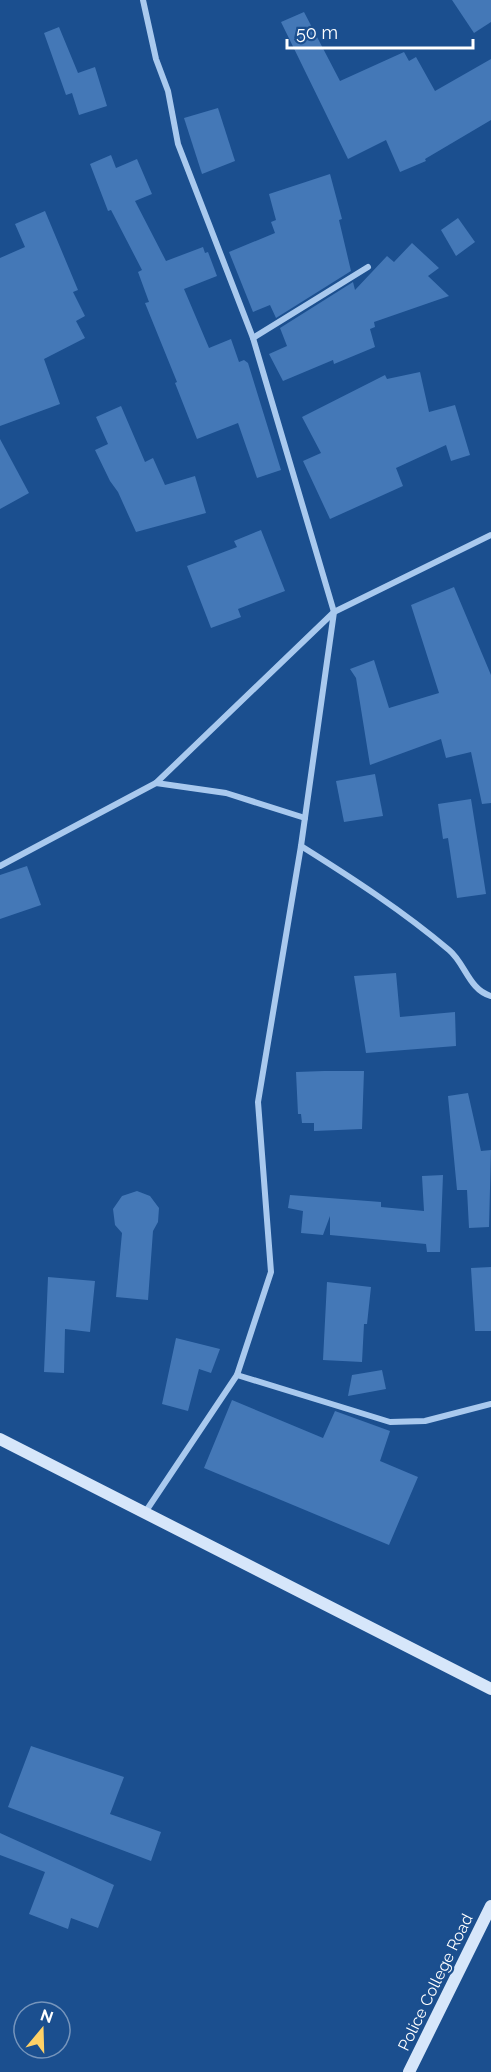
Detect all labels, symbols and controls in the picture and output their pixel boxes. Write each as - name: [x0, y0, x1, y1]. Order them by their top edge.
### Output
- scale bar: [287, 12, 473, 50]
- text: 50 m: [296, 22, 338, 43]
- street label: Police College Road: [394, 1911, 477, 2054]
- north arrow: [12, 2000, 72, 2060]
- text: N: [38, 2005, 56, 2027]

